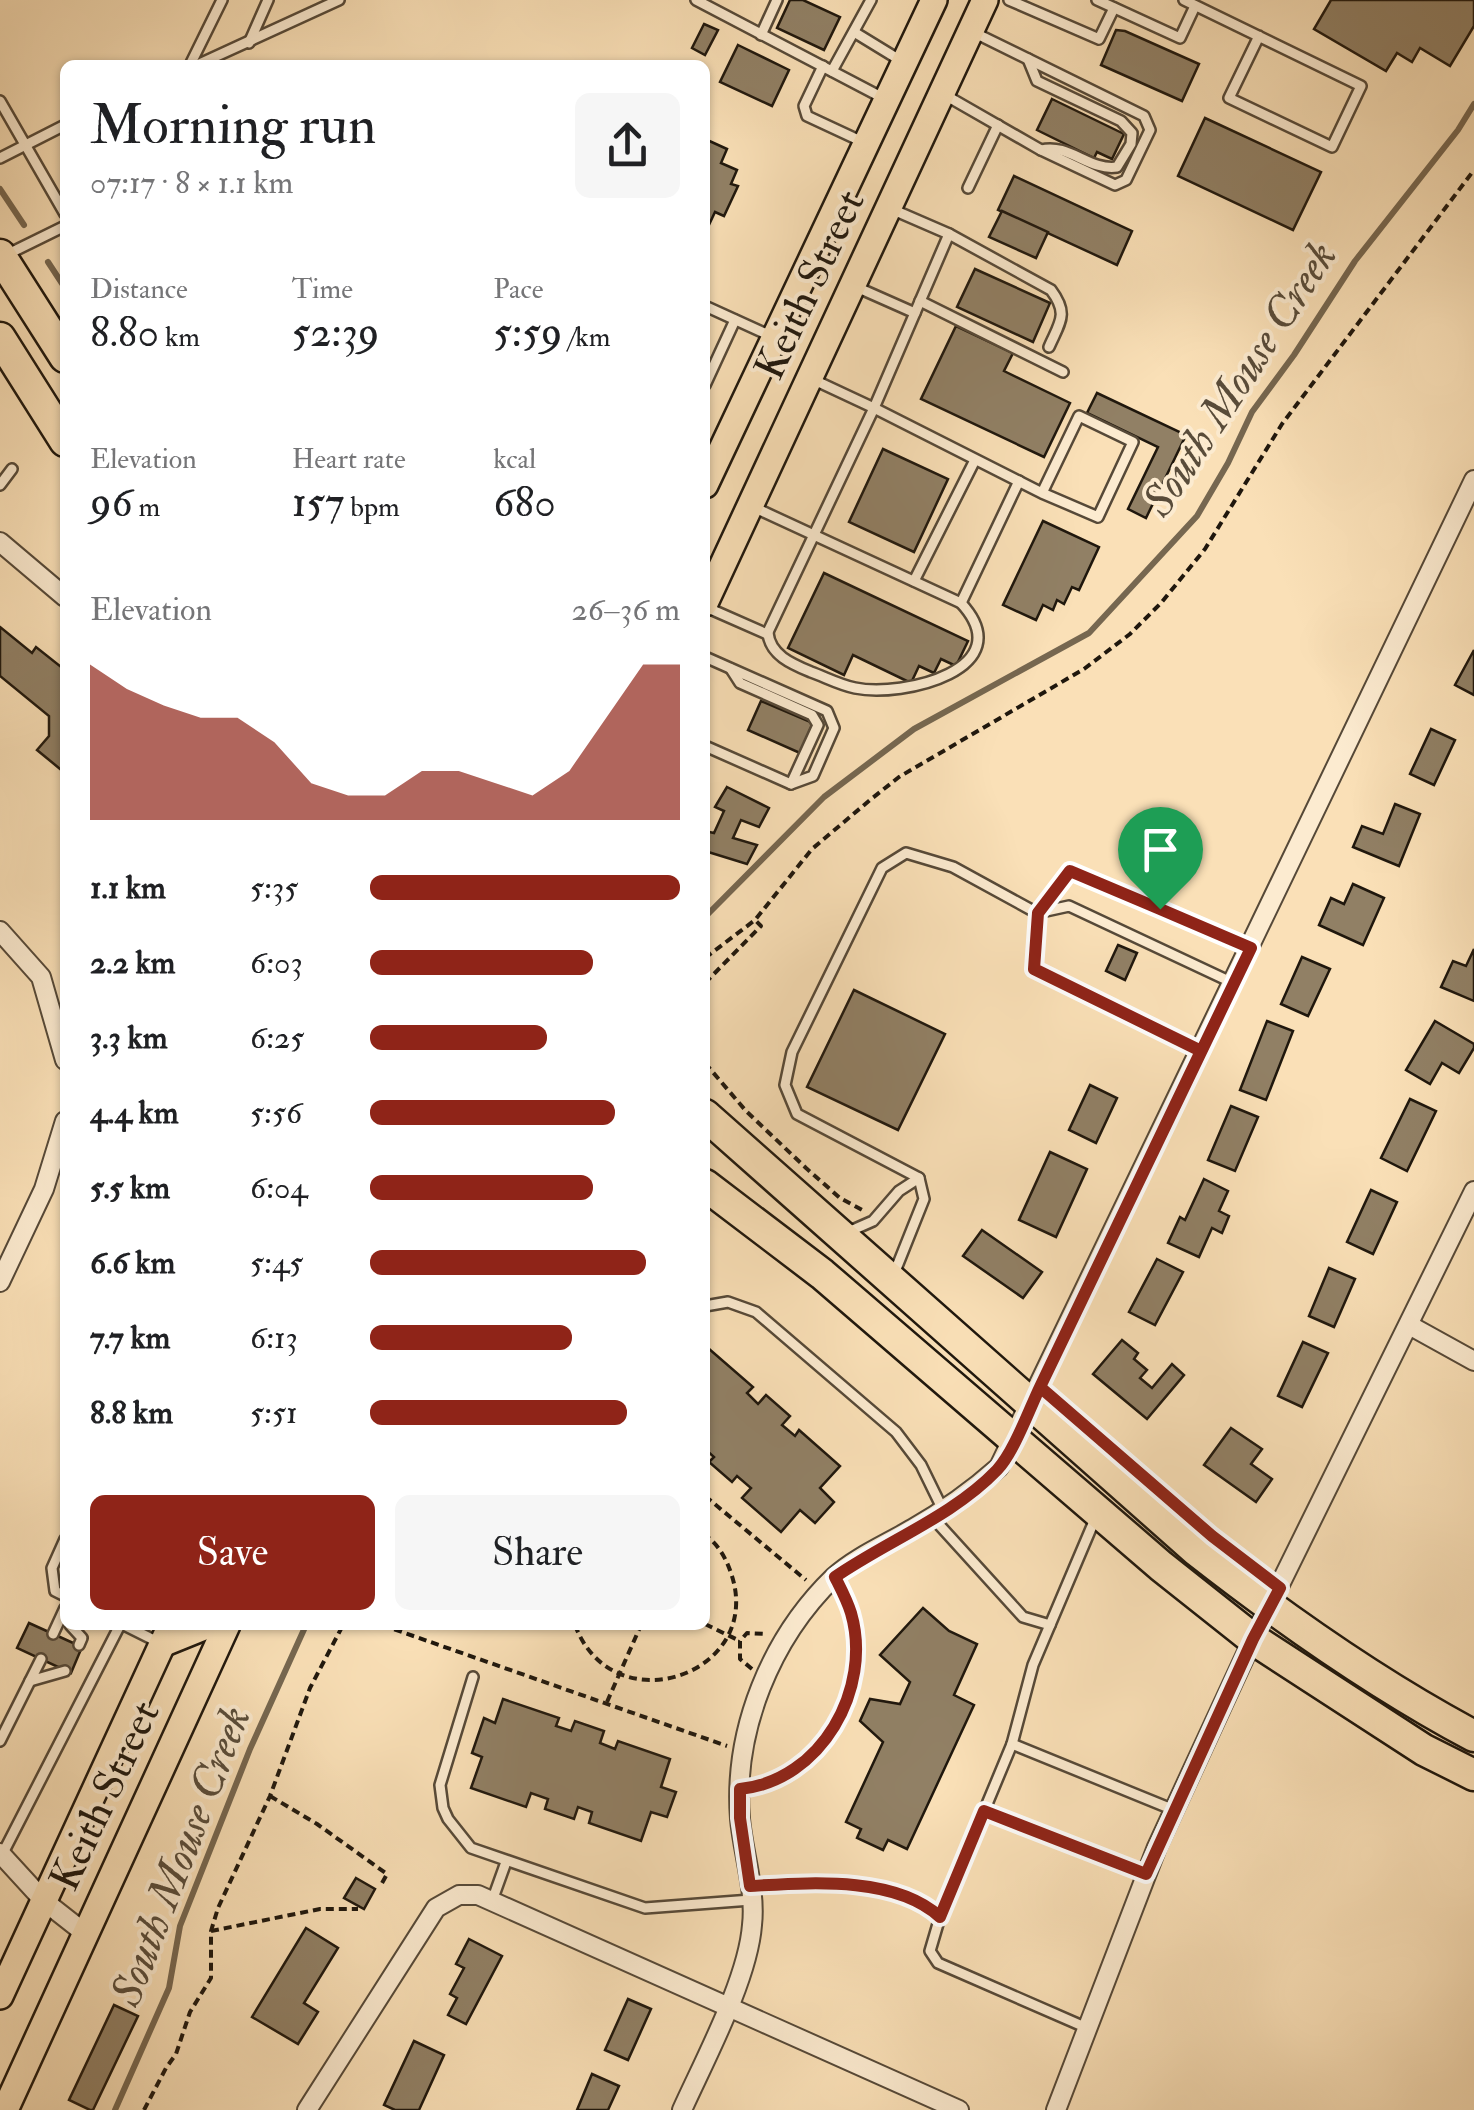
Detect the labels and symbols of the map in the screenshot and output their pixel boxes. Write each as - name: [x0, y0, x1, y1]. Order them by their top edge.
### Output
- street label: Keith Street: [744, 182, 876, 388]
- water label: South Mouse Creek: [1130, 231, 1350, 528]
- pin: [1118, 807, 1203, 910]
- street label: Keith Street: [39, 1693, 171, 1899]
- water label: South Mouse Creek: [98, 1698, 264, 2015]

